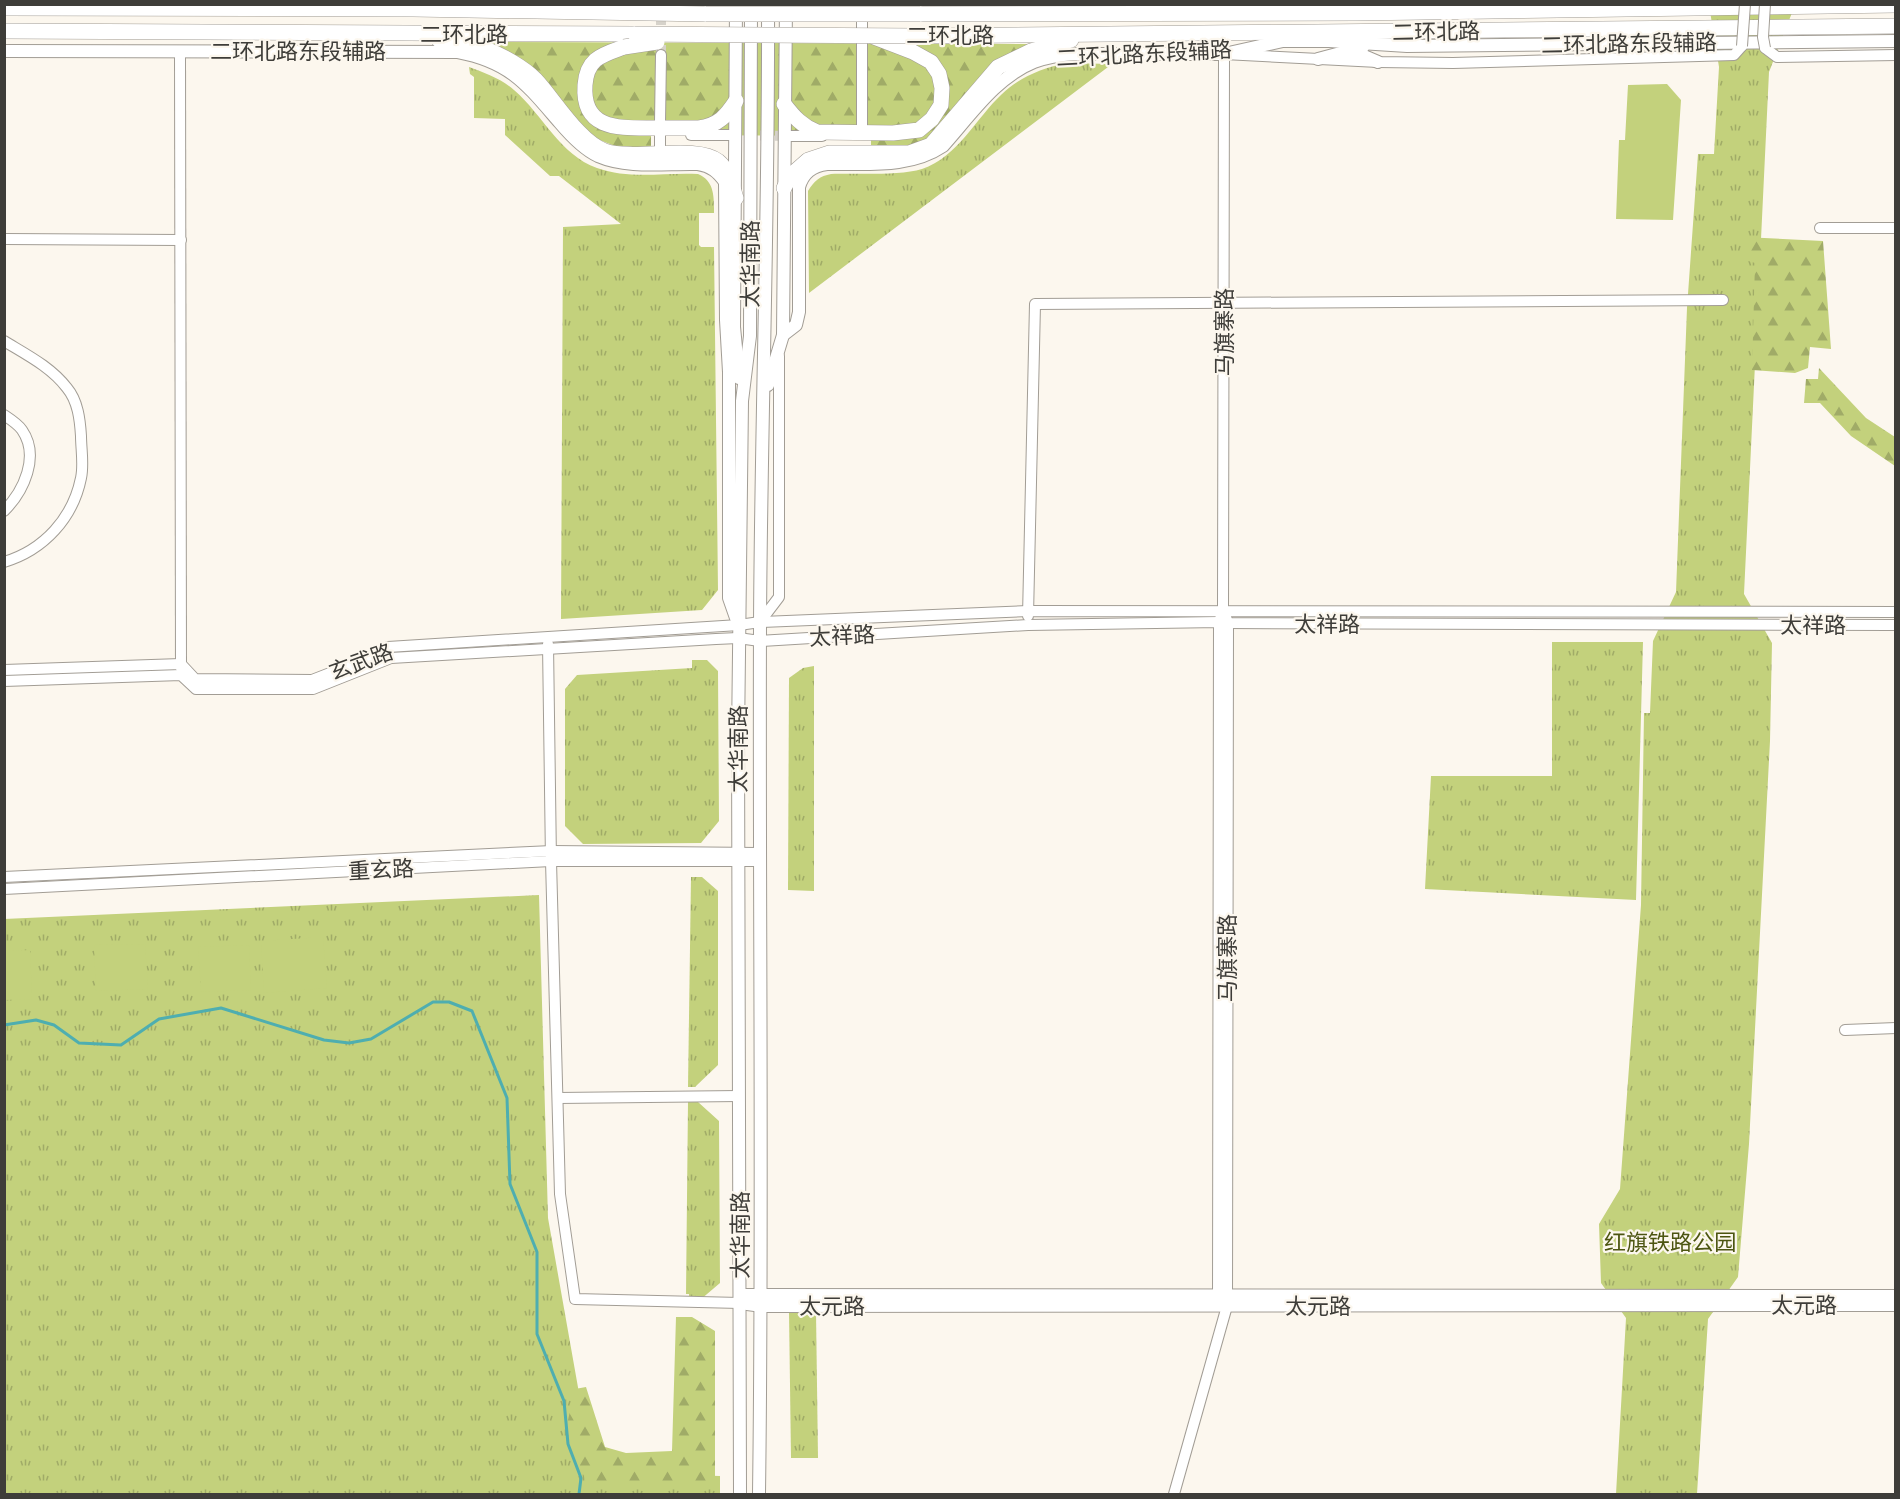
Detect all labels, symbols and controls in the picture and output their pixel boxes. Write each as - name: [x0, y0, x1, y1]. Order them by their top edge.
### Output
- street label: 二环北路: [1392, 18, 1480, 46]
- street label: 二环北路: [420, 21, 508, 48]
- street label: 二环北路: [906, 22, 994, 49]
- street label: 二环北路东段辅路: [1541, 29, 1717, 59]
- street label: 二环北路东段辅路: [1055, 36, 1233, 72]
- street label: 二环北路东段辅路: [210, 38, 386, 65]
- street label: 太华南路: [737, 220, 764, 308]
- street label: 马旗寨路: [1211, 288, 1238, 376]
- street label: 太祥路: [1294, 611, 1360, 638]
- street label: 太祥路: [1780, 612, 1846, 639]
- street label: 太祥路: [808, 621, 876, 651]
- street label: 玄武路: [325, 638, 397, 686]
- street label: 太华南路: [725, 705, 752, 793]
- street label: 重玄路: [347, 855, 415, 885]
- street label: 马旗寨路: [1214, 914, 1241, 1002]
- street label: 太华南路: [727, 1191, 754, 1279]
- park label: 红旗铁路公园: [1604, 1229, 1736, 1256]
- street label: 太元路: [1771, 1292, 1837, 1319]
- street label: 太元路: [799, 1293, 865, 1320]
- street label: 太元路: [1285, 1293, 1351, 1320]

